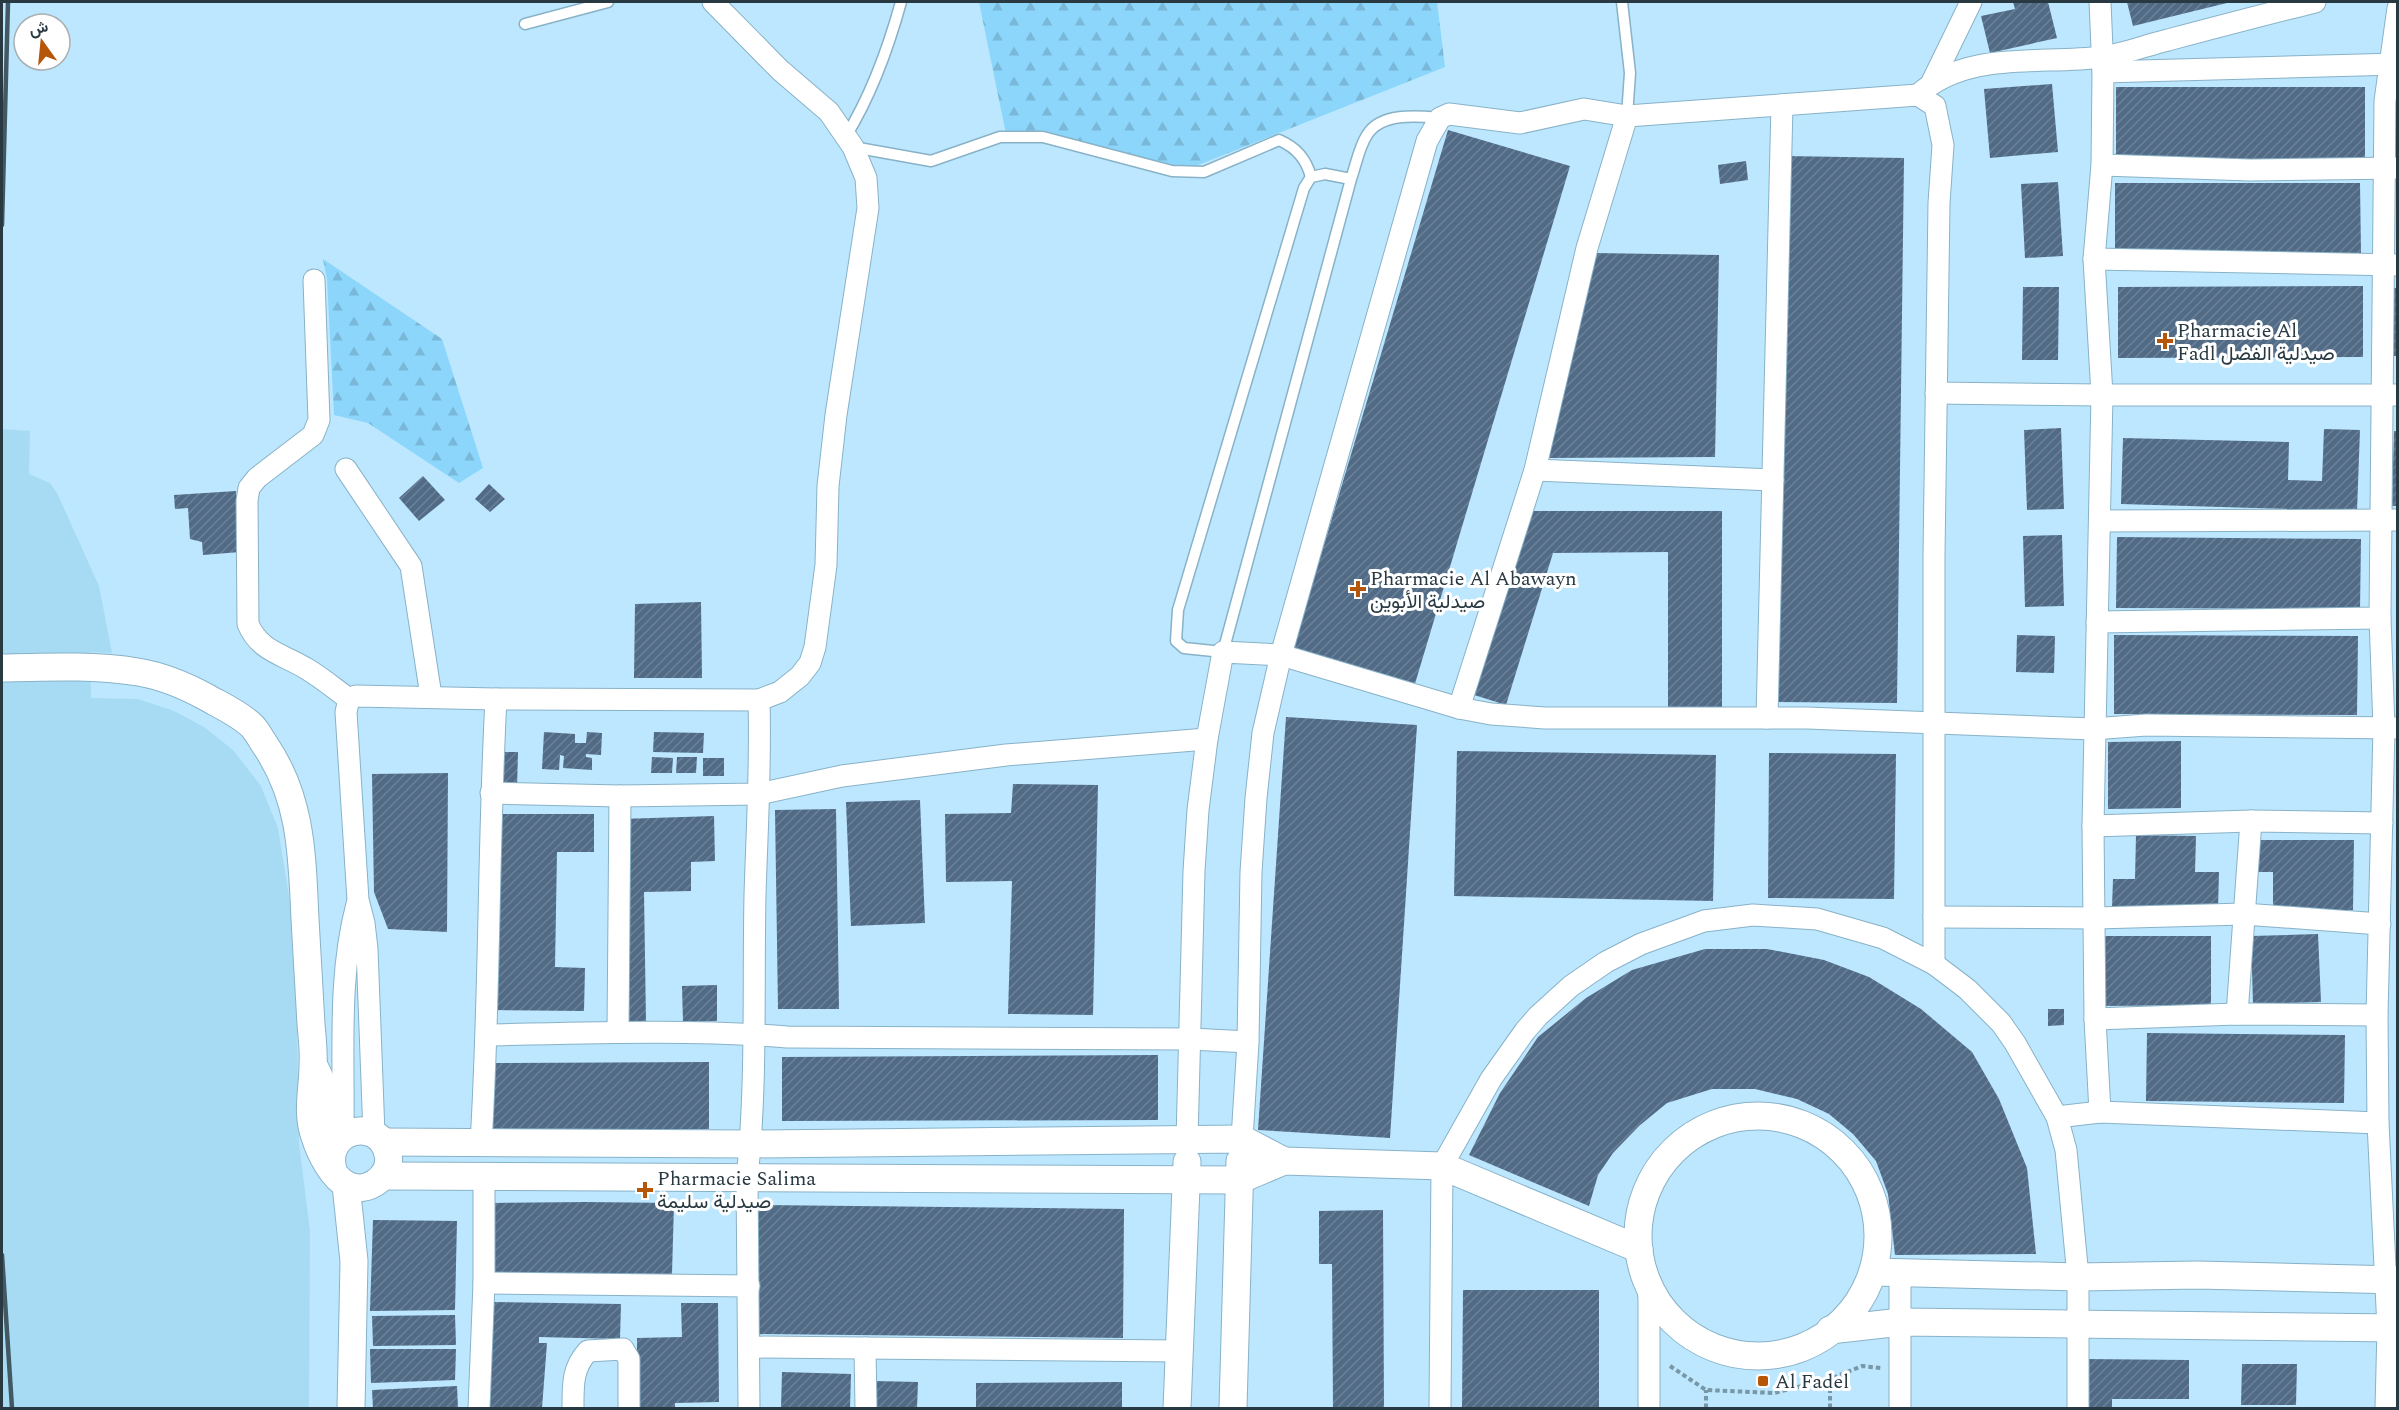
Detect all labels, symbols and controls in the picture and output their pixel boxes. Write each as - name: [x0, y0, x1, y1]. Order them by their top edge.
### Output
- north arrow: [12, 12, 72, 72]
- text: ش: [26, 14, 51, 43]
- place label: Pharmacie Al Fadl صيدلية الفضل: [2177, 316, 2335, 369]
- marker: Pharmacie Al Fadl صيدلية الفضل: [2158, 334, 2172, 348]
- place label: Pharmacie Al Abawayn صيدلية الأبوين: [1370, 564, 1577, 617]
- marker: Pharmacie Al Abawayn صيدلية الأبوين: [1351, 582, 1365, 596]
- place label: Pharmacie Salima صيدلية سليمة: [657, 1164, 816, 1217]
- marker: Pharmacie Salima صيدلية سليمة: [638, 1183, 652, 1197]
- place label: Al Fadel: [1775, 1367, 1849, 1397]
- marker: Al Fadel: [1756, 1374, 1770, 1388]

